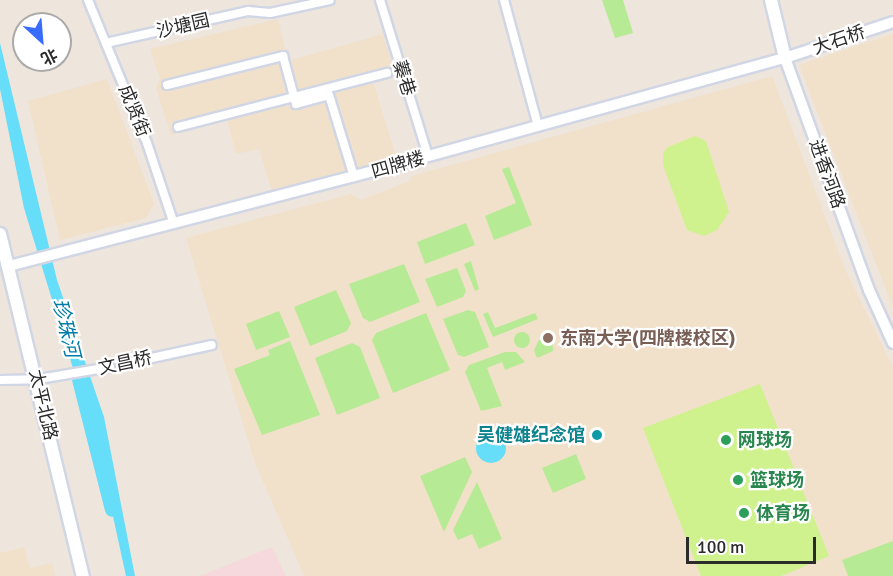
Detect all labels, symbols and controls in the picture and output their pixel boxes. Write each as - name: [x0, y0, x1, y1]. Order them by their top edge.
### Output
- street label: 沙塘园: [154, 9, 212, 43]
- north arrow: [12, 12, 72, 72]
- street label: 大石桥: [810, 21, 868, 59]
- text: 北: [37, 44, 61, 69]
- street label: 蓁巷: [388, 58, 420, 98]
- street label: 成贤街: [114, 82, 154, 140]
- street label: 进香河路: [805, 136, 849, 212]
- street label: 四牌楼: [369, 147, 427, 183]
- water label: 珍珠河: [47, 296, 85, 360]
- place label: 东南大学(四牌楼校区): [560, 327, 735, 349]
- marker: 东南大学(四牌楼校区): [541, 331, 555, 345]
- street label: 文昌桥: [96, 347, 154, 379]
- street label: 太平北路: [24, 367, 62, 443]
- place label: 吴健雄纪念馆: [477, 424, 585, 446]
- marker: 吴健雄纪念馆: [590, 428, 604, 442]
- place label: 网球场: [738, 429, 792, 451]
- marker: 网球场: [719, 433, 733, 447]
- place label: 篮球场: [750, 469, 804, 491]
- marker: 篮球场: [731, 473, 745, 487]
- place label: 体育场: [756, 502, 810, 524]
- marker: 体育场: [737, 506, 751, 520]
- scale bar: [689, 525, 820, 563]
- text: 100 m: [697, 536, 744, 558]

